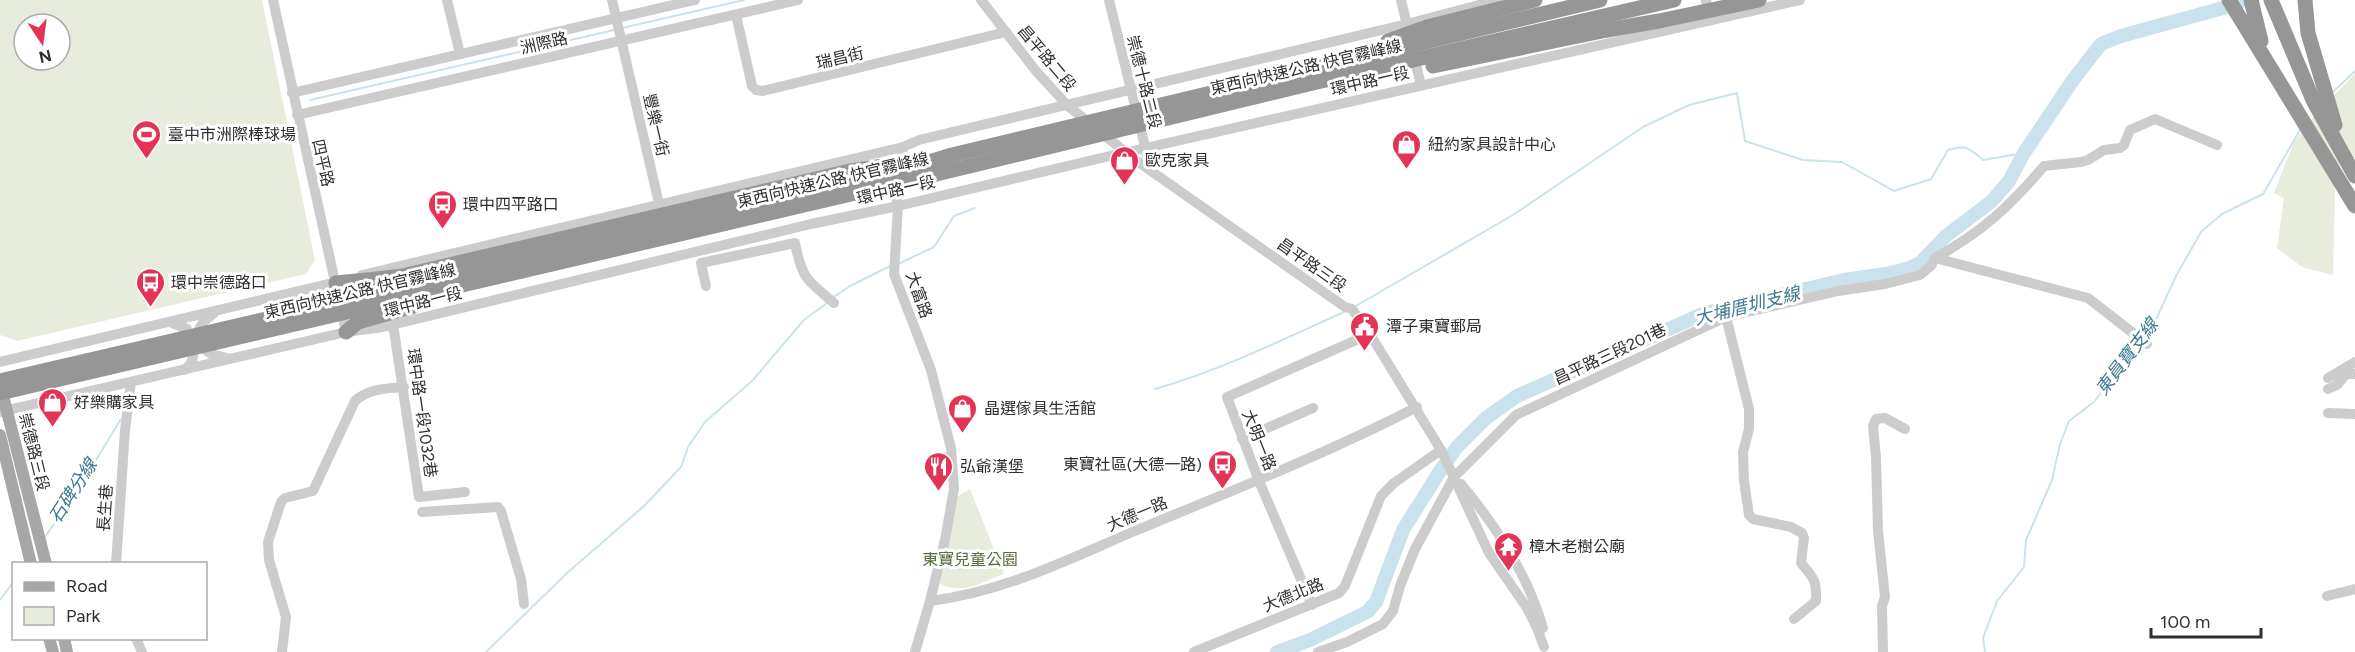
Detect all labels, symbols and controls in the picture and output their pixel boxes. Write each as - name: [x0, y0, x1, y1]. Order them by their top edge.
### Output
- north arrow: [12, 12, 72, 72]
- street label: 昌平路二段: [1014, 21, 1080, 95]
- street label: 洲際路: [518, 28, 570, 58]
- street label: 崇德十路二段: [1123, 33, 1165, 131]
- street label: 東西向快速公路 快官霧峰線: [1208, 36, 1404, 98]
- street label: 瑞昌街: [814, 43, 866, 73]
- text: N: [37, 45, 53, 67]
- street label: 環中路一段: [1329, 63, 1411, 99]
- street label: 豐樂一街: [640, 92, 672, 158]
- sports icon: 臺中市洲際棒球場: [131, 118, 163, 160]
- place label: 臺中市洲際棒球場: [168, 125, 296, 144]
- shop icon: 紐約家具設計中心: [1391, 128, 1423, 170]
- place label: 紐約家具設計中心: [1428, 135, 1556, 154]
- street label: 四平路: [308, 137, 338, 189]
- shop icon: 歐克家具: [1108, 144, 1140, 186]
- street label: 東西向快速公路 快官霧峰線: [735, 149, 931, 211]
- place label: 歐克家具: [1145, 151, 1209, 170]
- street label: 環中路一段: [855, 172, 937, 208]
- bus stop icon: 環中四平路口: [426, 188, 458, 230]
- place label: 環中四平路口: [463, 195, 559, 214]
- street label: 昌平路三段: [1274, 234, 1350, 296]
- street label: 東西向快速公路 快官霧峰線: [262, 260, 458, 322]
- bus stop icon: 環中崇德路口: [134, 266, 166, 308]
- street label: 大富路: [902, 269, 936, 321]
- place label: 環中崇德路口: [171, 273, 267, 292]
- water label: 大埔厝圳支線: [1692, 282, 1804, 330]
- street label: 環中路一段: [382, 283, 464, 321]
- public building icon: 潭子東寶郵局: [1349, 310, 1381, 352]
- water label: 東員寶支線: [2091, 313, 2164, 400]
- place label: 潭子東寶郵局: [1386, 317, 1482, 336]
- street label: 昌平路三段201巷: [1551, 320, 1669, 388]
- street label: 環中路一段1032巷: [404, 347, 440, 479]
- shop icon: 好樂購家具: [37, 386, 69, 428]
- shop icon: 晶選傢具生活館: [947, 392, 979, 434]
- place label: 好樂購家具: [74, 393, 154, 412]
- place label: 晶選傢具生活館: [984, 399, 1096, 418]
- street label: 大明一路: [1238, 407, 1280, 473]
- street label: 崇德路三段: [15, 411, 53, 493]
- bus stop icon: 東寶社區(大德一路): [1207, 448, 1239, 490]
- restaurant icon: 弘爺漢堡: [923, 450, 955, 492]
- water label: 石碑分線: [44, 453, 103, 527]
- place label: 東寶社區(大德一路): [1063, 455, 1202, 474]
- place label: 弘爺漢堡: [960, 457, 1024, 476]
- street label: 長生巷: [94, 483, 116, 533]
- street label: 大德一路: [1104, 493, 1170, 535]
- temple icon: 樟木老樹公廟: [1492, 530, 1524, 572]
- place label: 樟木老樹公廟: [1529, 537, 1625, 556]
- park label: 東寶兒童公園: [922, 550, 1018, 569]
- legend: [12, 562, 207, 640]
- street label: 大德北路: [1260, 574, 1326, 616]
- text: Road: [66, 575, 107, 597]
- scale bar: [2151, 601, 2260, 639]
- text: Park: [66, 605, 101, 627]
- text: 100 m: [2160, 611, 2210, 633]

